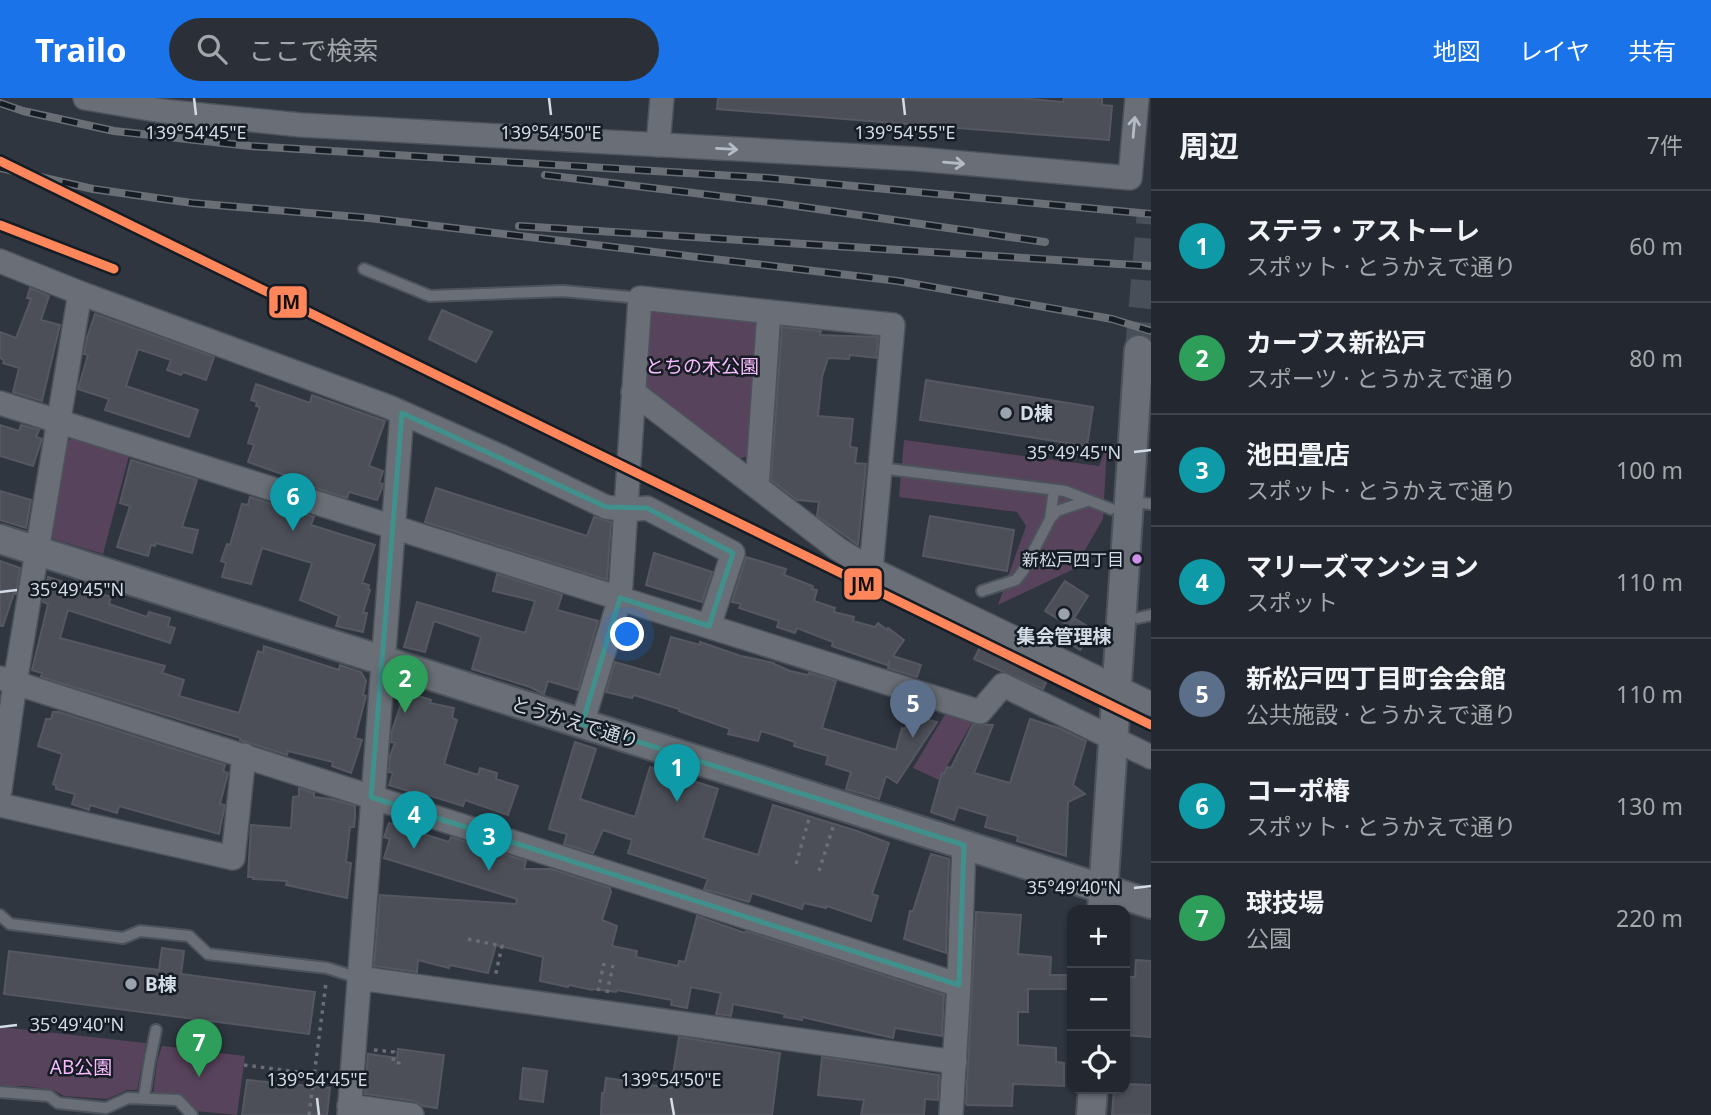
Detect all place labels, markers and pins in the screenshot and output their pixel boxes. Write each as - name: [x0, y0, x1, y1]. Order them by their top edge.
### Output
- place label: D棟: [1020, 400, 1053, 426]
- marker: D棟: [998, 405, 1014, 421]
- pin: 6: [270, 473, 316, 531]
- place label: 新松戸四丁目: [1022, 548, 1124, 571]
- marker: 新松戸四丁目: [1130, 552, 1144, 566]
- marker: 集会管理棟: [1056, 606, 1072, 622]
- place label: 集会管理棟: [1016, 623, 1112, 649]
- pin: 2: [382, 655, 428, 713]
- pin: 5: [890, 680, 936, 738]
- pin: 1: [654, 744, 700, 802]
- pin: 4: [391, 791, 437, 849]
- pin: 3: [466, 813, 512, 871]
- place label: B棟: [145, 971, 177, 997]
- marker: B棟: [123, 976, 139, 992]
- pin: 7: [176, 1019, 222, 1077]

